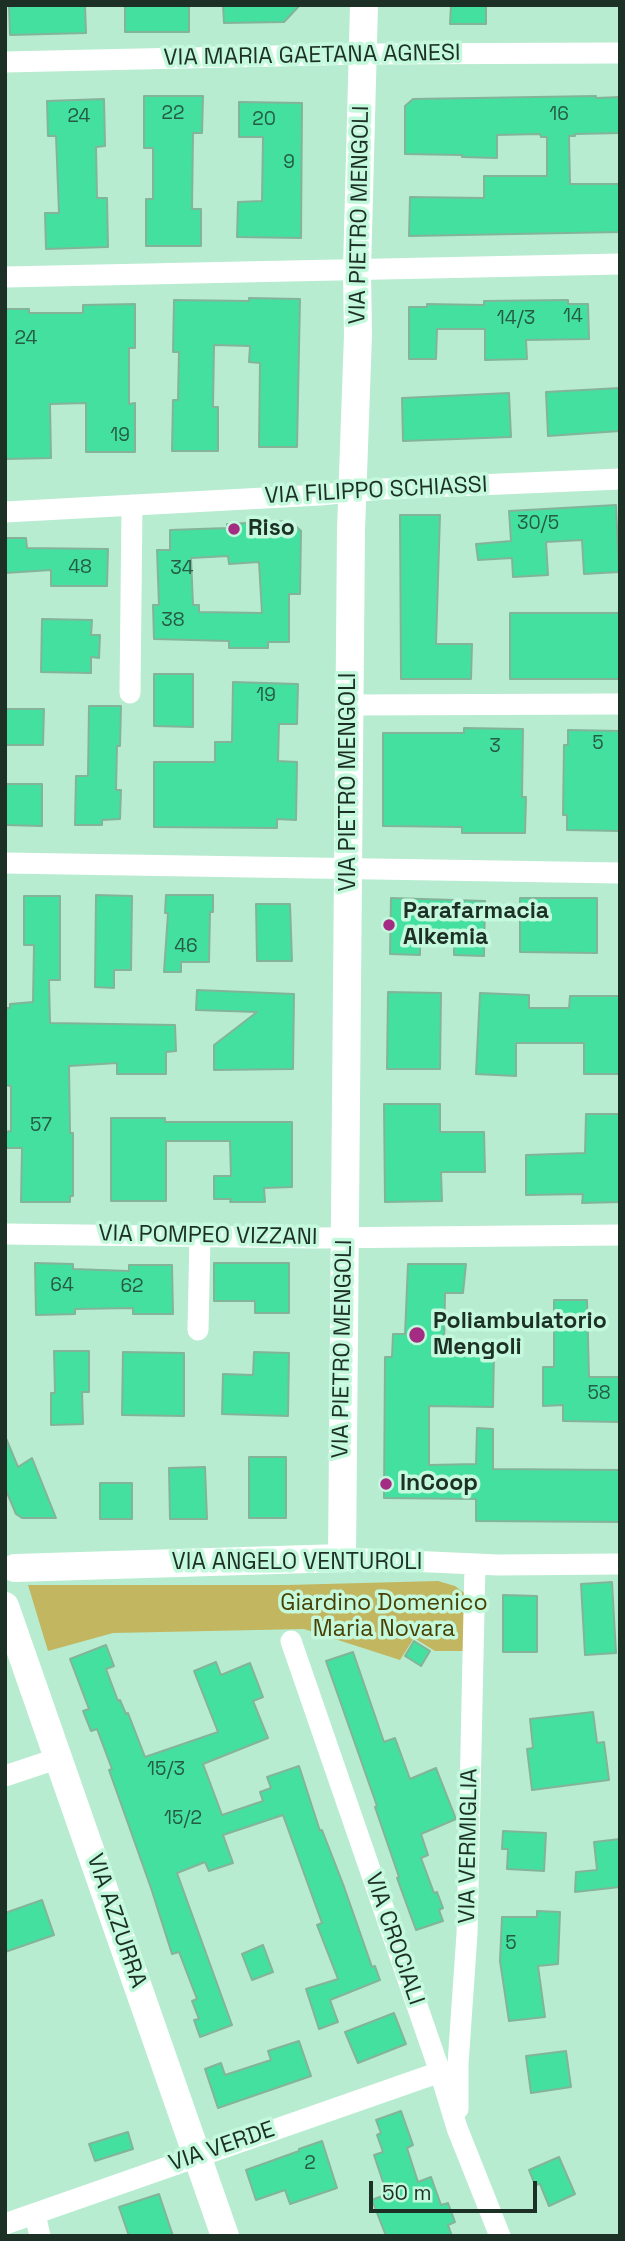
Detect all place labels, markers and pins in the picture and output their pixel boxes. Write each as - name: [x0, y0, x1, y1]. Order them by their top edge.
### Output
- place label: Riso: [248, 515, 295, 543]
- marker: Riso: [226, 521, 242, 537]
- place label: Parafarmacia Alkemia: [403, 898, 549, 952]
- marker: Parafarmacia Alkemia: [381, 917, 397, 933]
- place label: Poliambulatorio Mengoli: [433, 1308, 607, 1362]
- marker: Poliambulatorio Mengoli: [407, 1325, 427, 1345]
- place label: InCoop: [400, 1470, 478, 1498]
- marker: InCoop: [378, 1476, 394, 1492]

